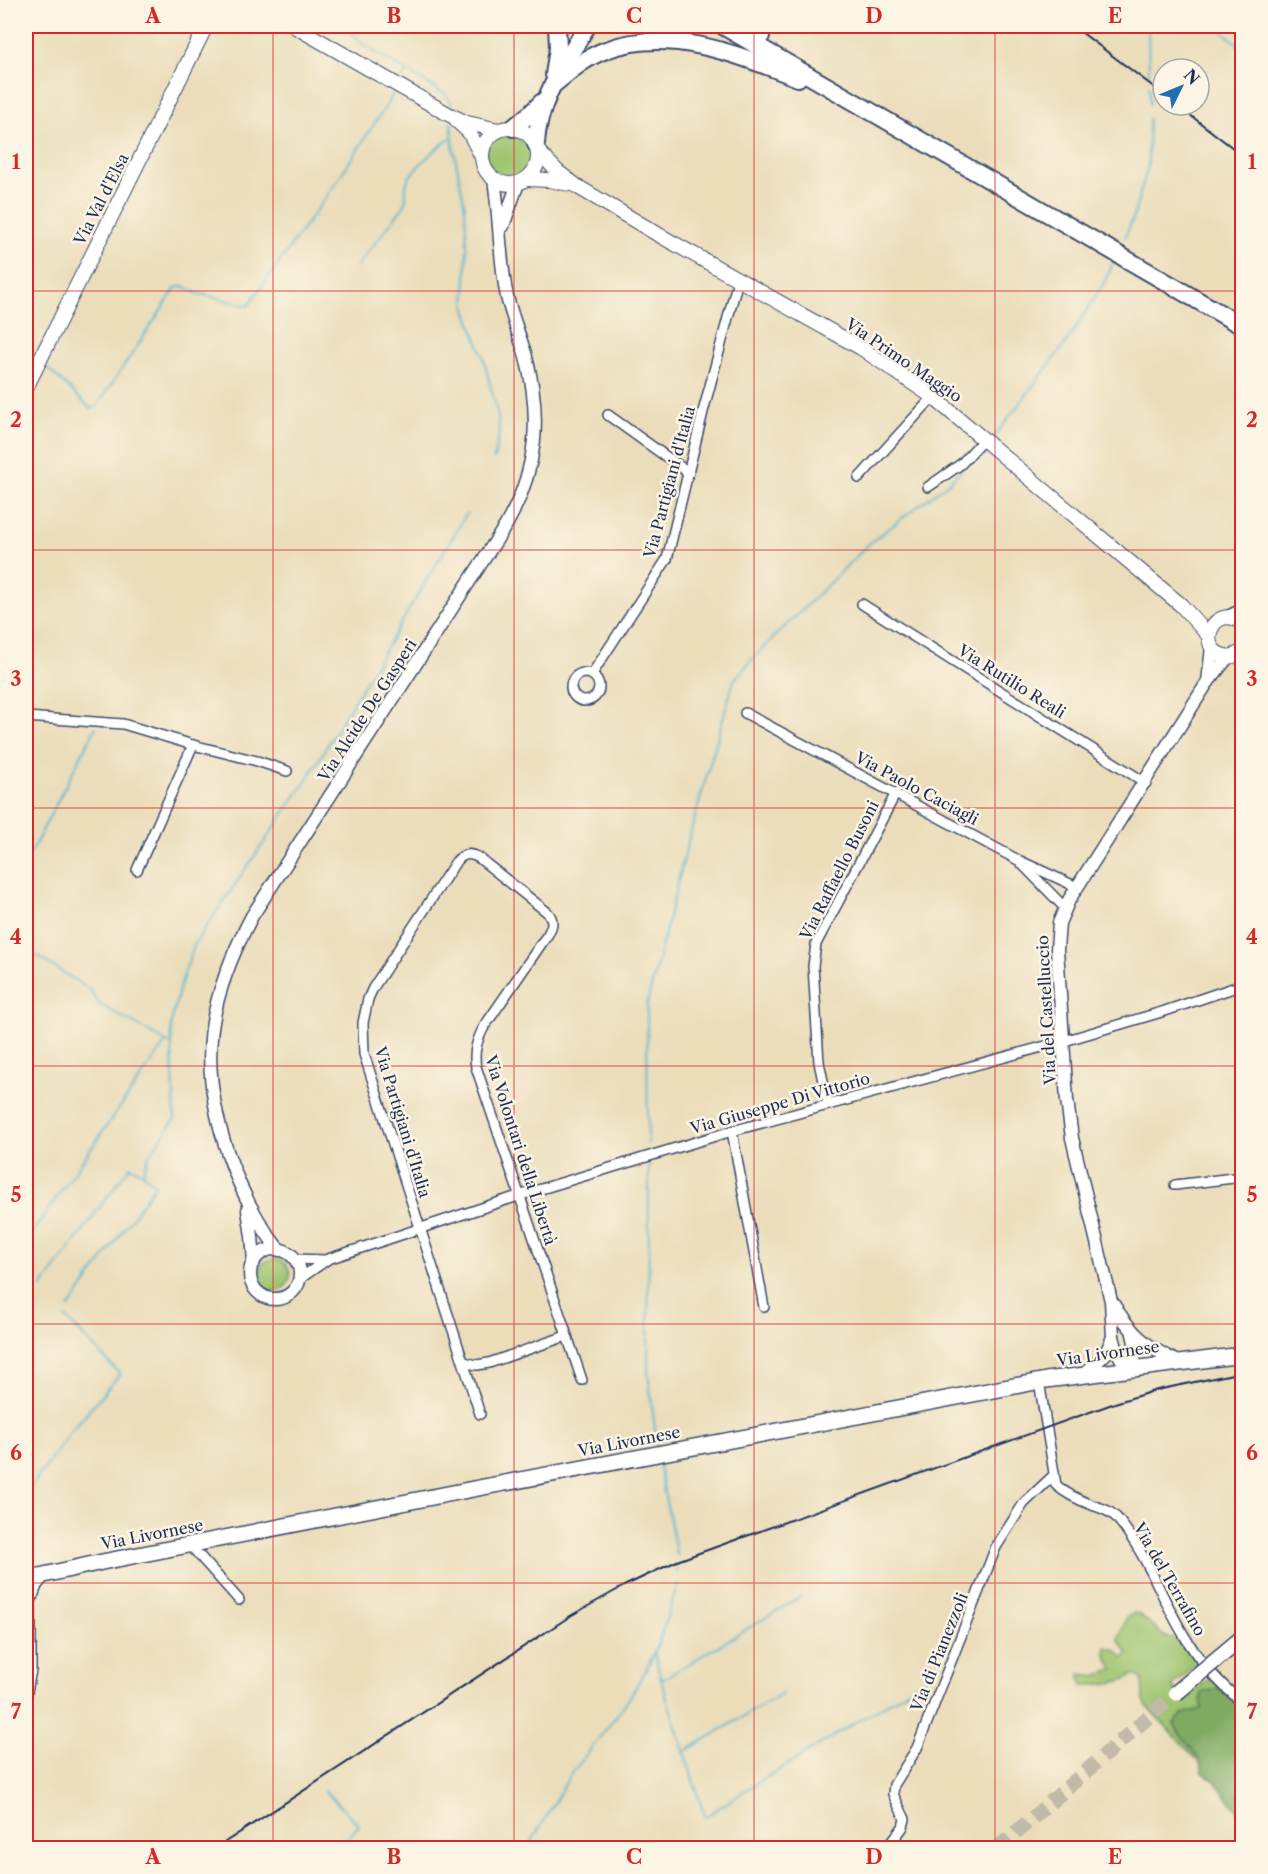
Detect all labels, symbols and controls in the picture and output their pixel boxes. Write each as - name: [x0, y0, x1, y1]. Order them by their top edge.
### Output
- text: A: [144, 4, 161, 28]
- text: B: [387, 4, 402, 28]
- text: C: [626, 4, 642, 28]
- text: D: [865, 4, 883, 28]
- text: E: [1108, 4, 1122, 28]
- north arrow: [1151, 57, 1211, 117]
- text: N: [1180, 65, 1204, 89]
- street label: Via Val d'Elsa: [69, 149, 133, 249]
- text: 1: [12, 150, 21, 174]
- text: 1: [1248, 150, 1257, 174]
- street label: Via Primo Maggio: [841, 313, 966, 406]
- street label: Via Partigiani d'Italia: [639, 403, 699, 561]
- text: 2: [10, 408, 22, 432]
- text: 2: [1246, 408, 1258, 432]
- street label: Via Alcide De Gasperi: [313, 635, 421, 786]
- street label: Via Rutilio Reali: [954, 639, 1070, 722]
- text: 3: [10, 667, 22, 691]
- text: 3: [1246, 667, 1258, 691]
- street label: Via Paolo Caciagli: [851, 747, 982, 829]
- street label: Via Raffaello Busoni: [795, 797, 883, 944]
- text: 4: [10, 925, 22, 949]
- text: 4: [1246, 925, 1258, 949]
- street label: Via del Castelluccio: [1032, 935, 1060, 1086]
- street label: Via Partigiani d'Italia: [370, 1043, 436, 1201]
- street label: Via Volontari della Libertà: [481, 1052, 561, 1248]
- street label: Via Giuseppe Di Vittorio: [687, 1068, 872, 1139]
- text: 5: [10, 1183, 22, 1207]
- text: 5: [1246, 1183, 1258, 1207]
- street label: Via Livornese: [1054, 1336, 1161, 1370]
- street label: Via Livornese: [575, 1421, 682, 1461]
- text: 6: [10, 1441, 22, 1465]
- text: 6: [1246, 1441, 1258, 1465]
- street label: Via Livornese: [98, 1514, 205, 1554]
- street label: Via del Terrafino: [1129, 1518, 1211, 1639]
- street label: Via di Pianezzoli: [906, 1589, 972, 1715]
- text: 7: [11, 1700, 22, 1724]
- text: 7: [1247, 1700, 1258, 1724]
- text: A: [144, 1845, 161, 1869]
- text: B: [387, 1845, 402, 1869]
- text: C: [626, 1845, 642, 1869]
- text: D: [865, 1845, 883, 1869]
- text: E: [1108, 1845, 1122, 1869]

